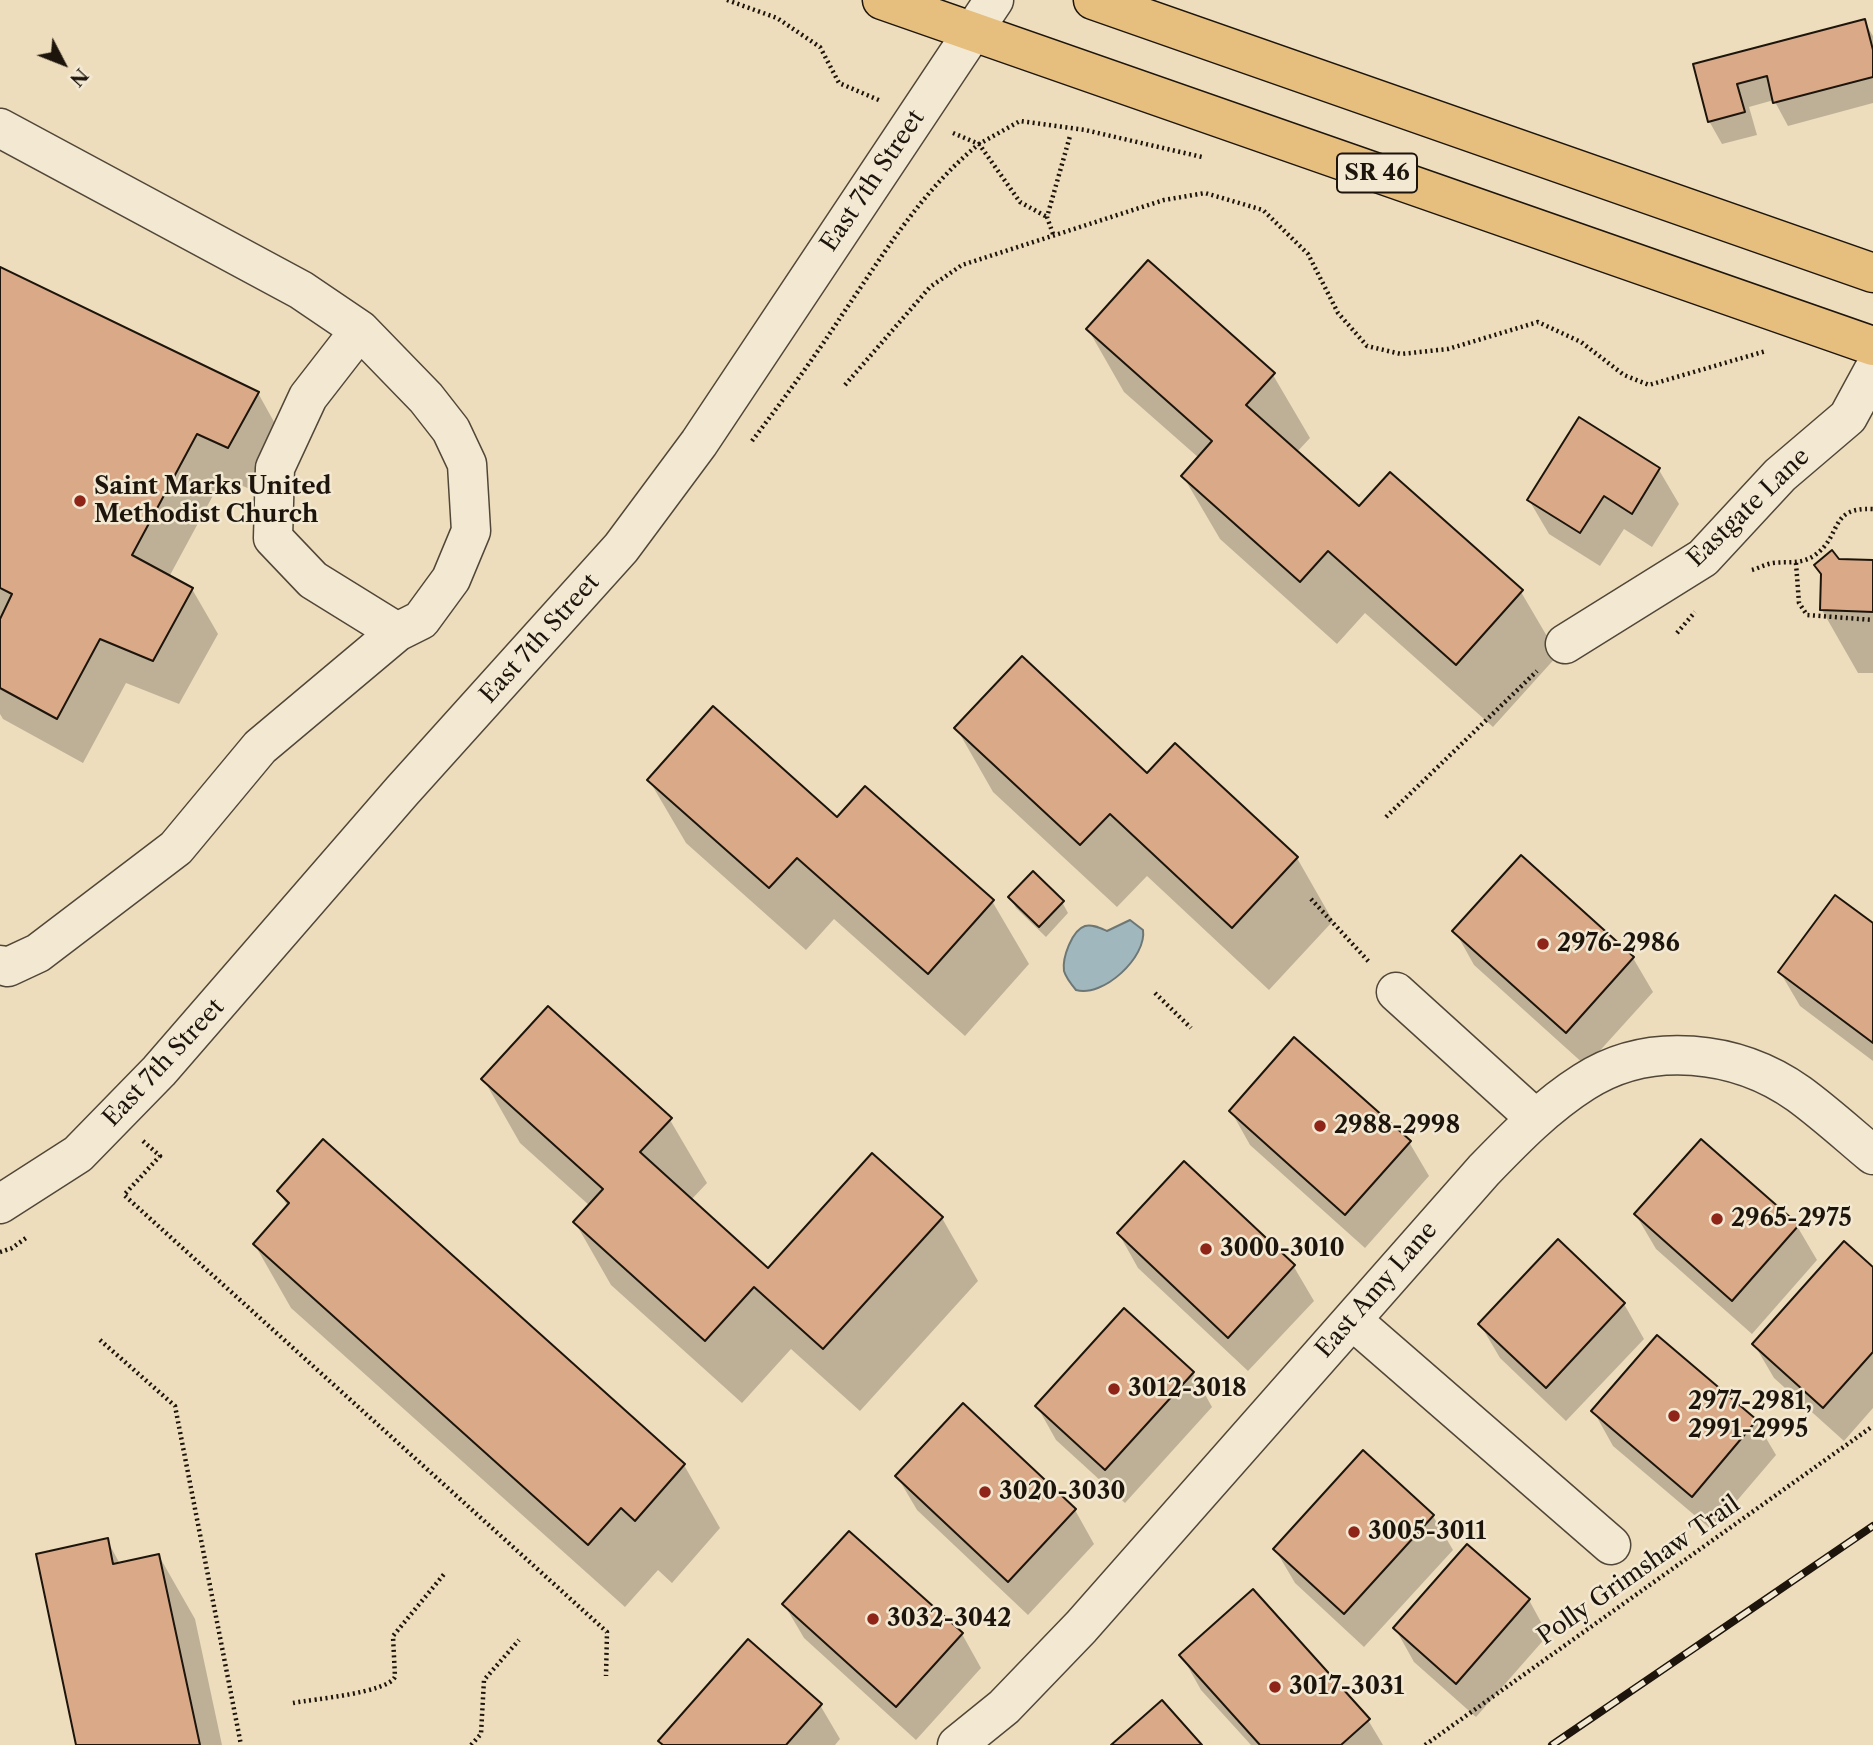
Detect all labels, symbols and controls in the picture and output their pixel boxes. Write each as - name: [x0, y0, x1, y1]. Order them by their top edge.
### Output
- north arrow: [28, 28, 98, 98]
- text: N: [65, 64, 93, 91]
- street label: East 7th Street: [815, 105, 931, 257]
- road number: SR 46: [1337, 154, 1417, 192]
- street label: Eastgate Lane: [1682, 443, 1816, 573]
- place label: Saint Marks United Methodist Church: [94, 473, 331, 529]
- marker: Saint Marks United Methodist Church: [72, 493, 88, 509]
- street label: East 7th Street: [474, 568, 606, 710]
- place label: 2976-2986: [1557, 930, 1680, 958]
- marker: 2976-2986: [1535, 936, 1551, 952]
- street label: East 7th Street: [97, 993, 231, 1133]
- place label: 2988-2998: [1334, 1112, 1460, 1140]
- marker: 2988-2998: [1312, 1118, 1328, 1134]
- place label: 2965-2975: [1731, 1205, 1852, 1233]
- marker: 2965-2975: [1709, 1211, 1725, 1227]
- street label: East Amy Lane: [1310, 1216, 1444, 1364]
- place label: 3000-3010: [1220, 1235, 1345, 1263]
- marker: 3000-3010: [1198, 1241, 1214, 1257]
- place label: 3012-3018: [1128, 1375, 1247, 1403]
- marker: 3012-3018: [1106, 1381, 1122, 1397]
- place label: 2977-2981, 2991-2995: [1688, 1388, 1812, 1444]
- marker: 2977-2981, 2991-2995: [1666, 1408, 1682, 1424]
- place label: 3020-3030: [999, 1478, 1126, 1506]
- marker: 3020-3030: [977, 1484, 993, 1500]
- street label: Polly Grimshaw Trail: [1532, 1490, 1746, 1652]
- place label: 3005-3011: [1368, 1518, 1486, 1546]
- marker: 3005-3011: [1346, 1524, 1362, 1540]
- place label: 3032-3042: [887, 1605, 1011, 1633]
- marker: 3032-3042: [865, 1611, 881, 1627]
- place label: 3017-3031: [1289, 1673, 1404, 1701]
- marker: 3017-3031: [1267, 1679, 1283, 1695]

